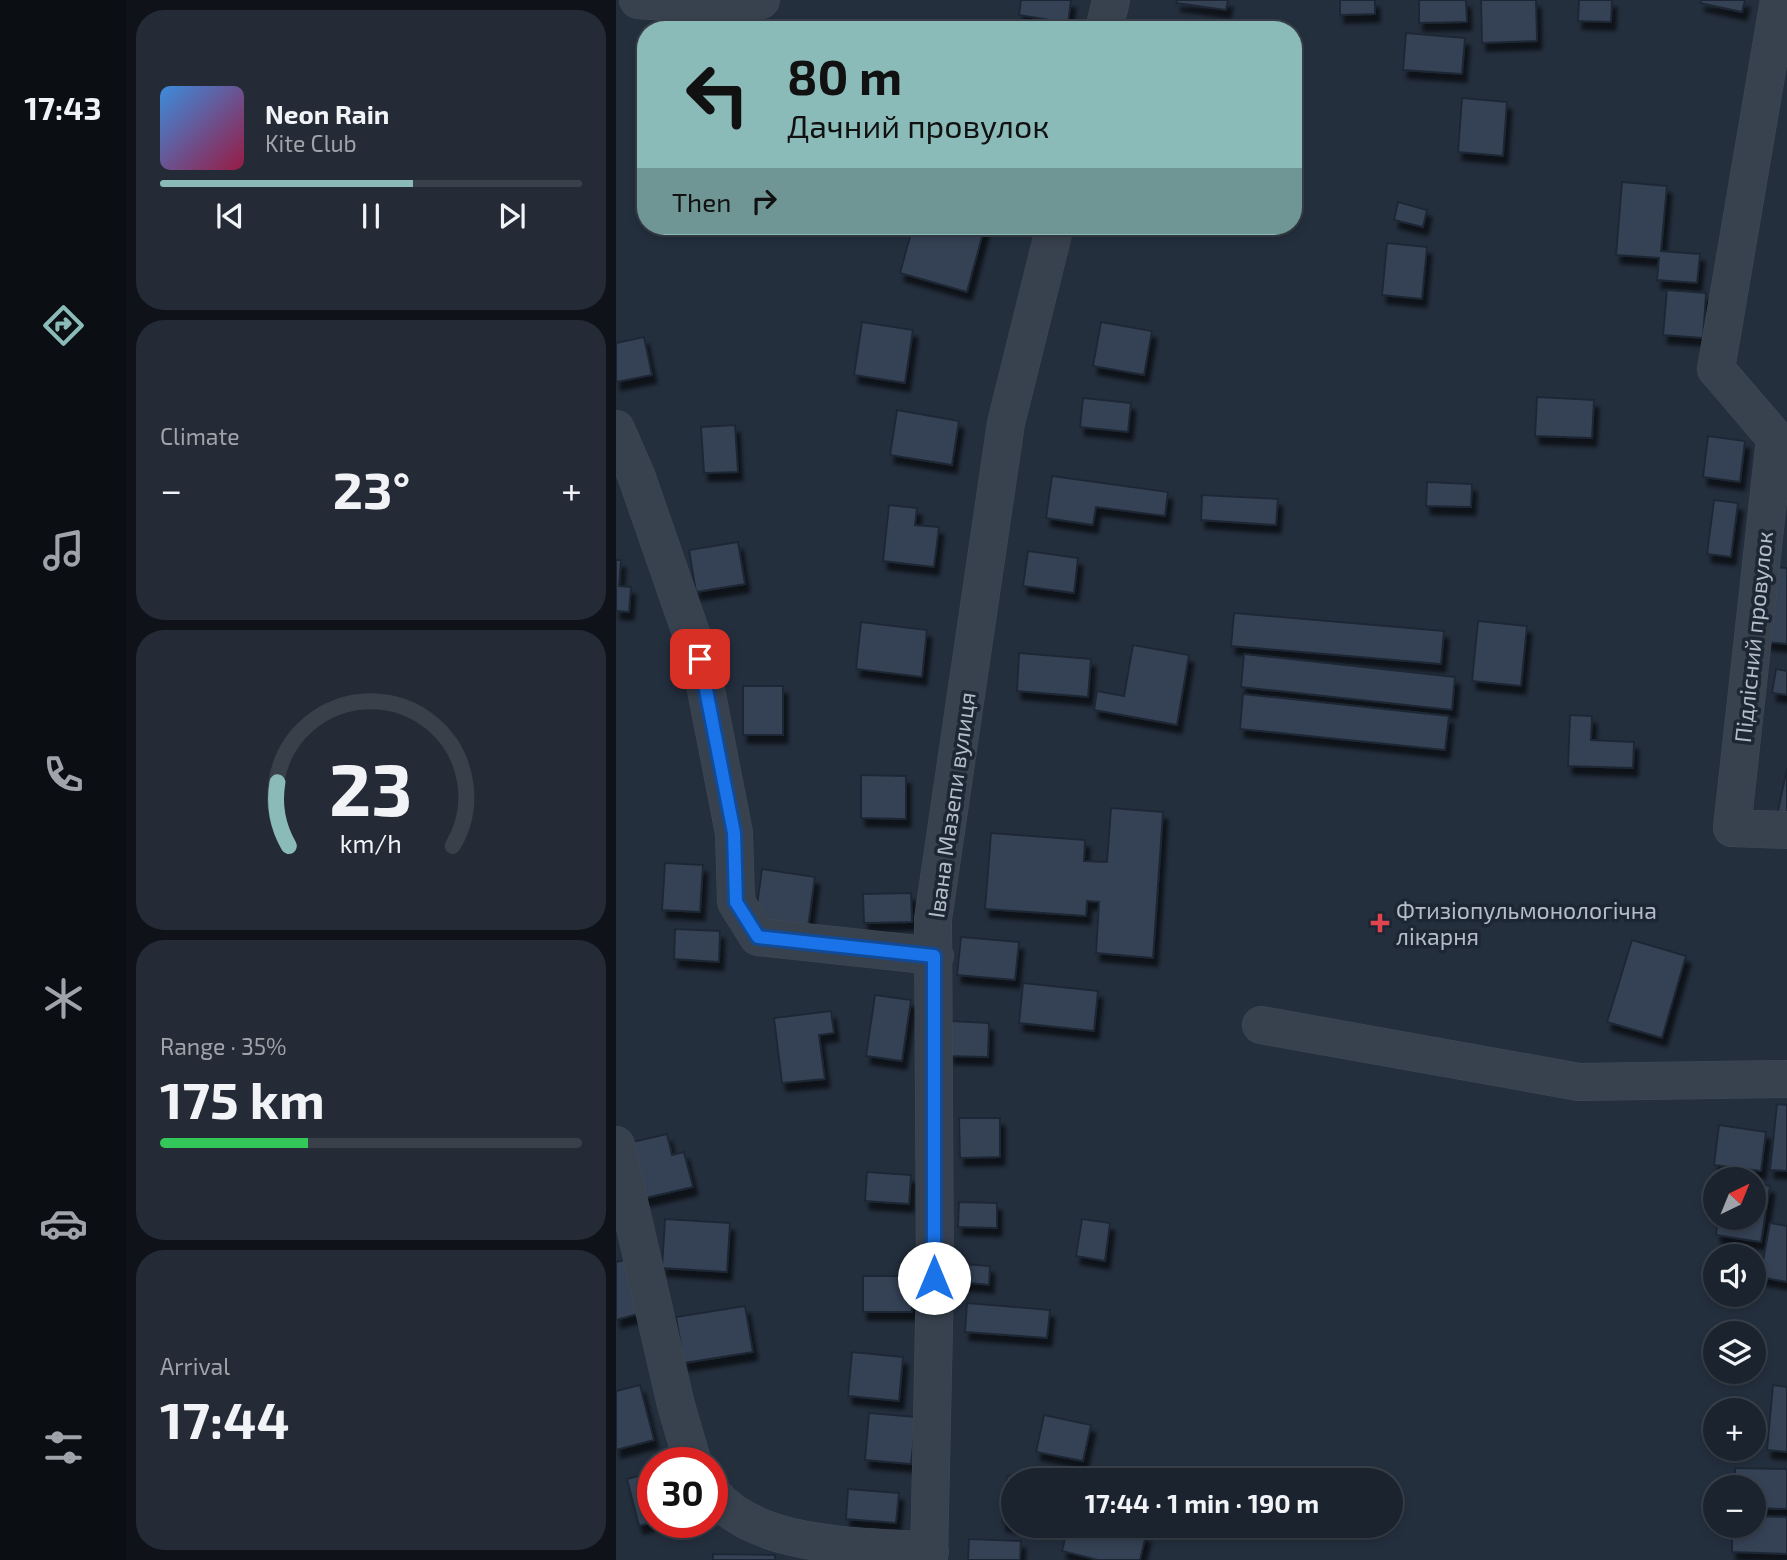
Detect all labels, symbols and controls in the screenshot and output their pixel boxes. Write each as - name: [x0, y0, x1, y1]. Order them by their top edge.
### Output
- text: 80 m: [787, 46, 902, 105]
- icon: left: [672, 49, 763, 140]
- text: 17:43: [24, 88, 102, 126]
- text: Neon Rain: [265, 98, 389, 129]
- text: Дачний провулок: [787, 106, 1049, 144]
- text: Kite Club: [265, 129, 357, 157]
- icon: right: [745, 182, 783, 220]
- text: Then: [672, 186, 731, 217]
- icon: previous: [211, 197, 249, 235]
- icon: pause: [352, 197, 390, 235]
- icon: next: [493, 197, 531, 235]
- icon: directions: [39, 301, 88, 350]
- text: Climate: [160, 422, 240, 450]
- text: 23°: [333, 457, 410, 519]
- text: −: [160, 466, 182, 512]
- text: +: [561, 466, 582, 512]
- icon: music: [39, 526, 88, 575]
- street label: Підлісний провулок: [1728, 530, 1779, 744]
- pin: [670, 629, 730, 689]
- icon: arrive: [681, 640, 719, 678]
- street label: Івана Мазепи вулиця: [921, 690, 982, 920]
- text: 23: [329, 743, 413, 831]
- icon: phone: [39, 750, 88, 799]
- text: km/h: [340, 828, 402, 858]
- place label: Фтизіопульмонологічна лікарня: [1396, 896, 1657, 950]
- marker: Фтизіопульмонологічна лікарня: [1370, 913, 1390, 933]
- icon: climate: [39, 974, 88, 1023]
- text: Range · 35%: [160, 1032, 287, 1060]
- text: 175 km: [160, 1067, 325, 1129]
- north arrow: [1703, 1167, 1766, 1230]
- map controls: [1703, 1167, 1766, 1538]
- icon: car: [39, 1199, 88, 1248]
- position arrow: [897, 1241, 971, 1315]
- button: sound: [1703, 1244, 1766, 1307]
- button: layers: [1703, 1321, 1766, 1384]
- text: Arrival: [160, 1352, 230, 1380]
- text: 17:44: [160, 1387, 290, 1449]
- button: +: [1703, 1398, 1766, 1461]
- icon: filters: [39, 1423, 88, 1472]
- speed limit sign: 30: [637, 1447, 728, 1538]
- button: −: [1703, 1475, 1766, 1538]
- text: 17:44 · 1 min · 190 m: [1085, 1487, 1319, 1518]

